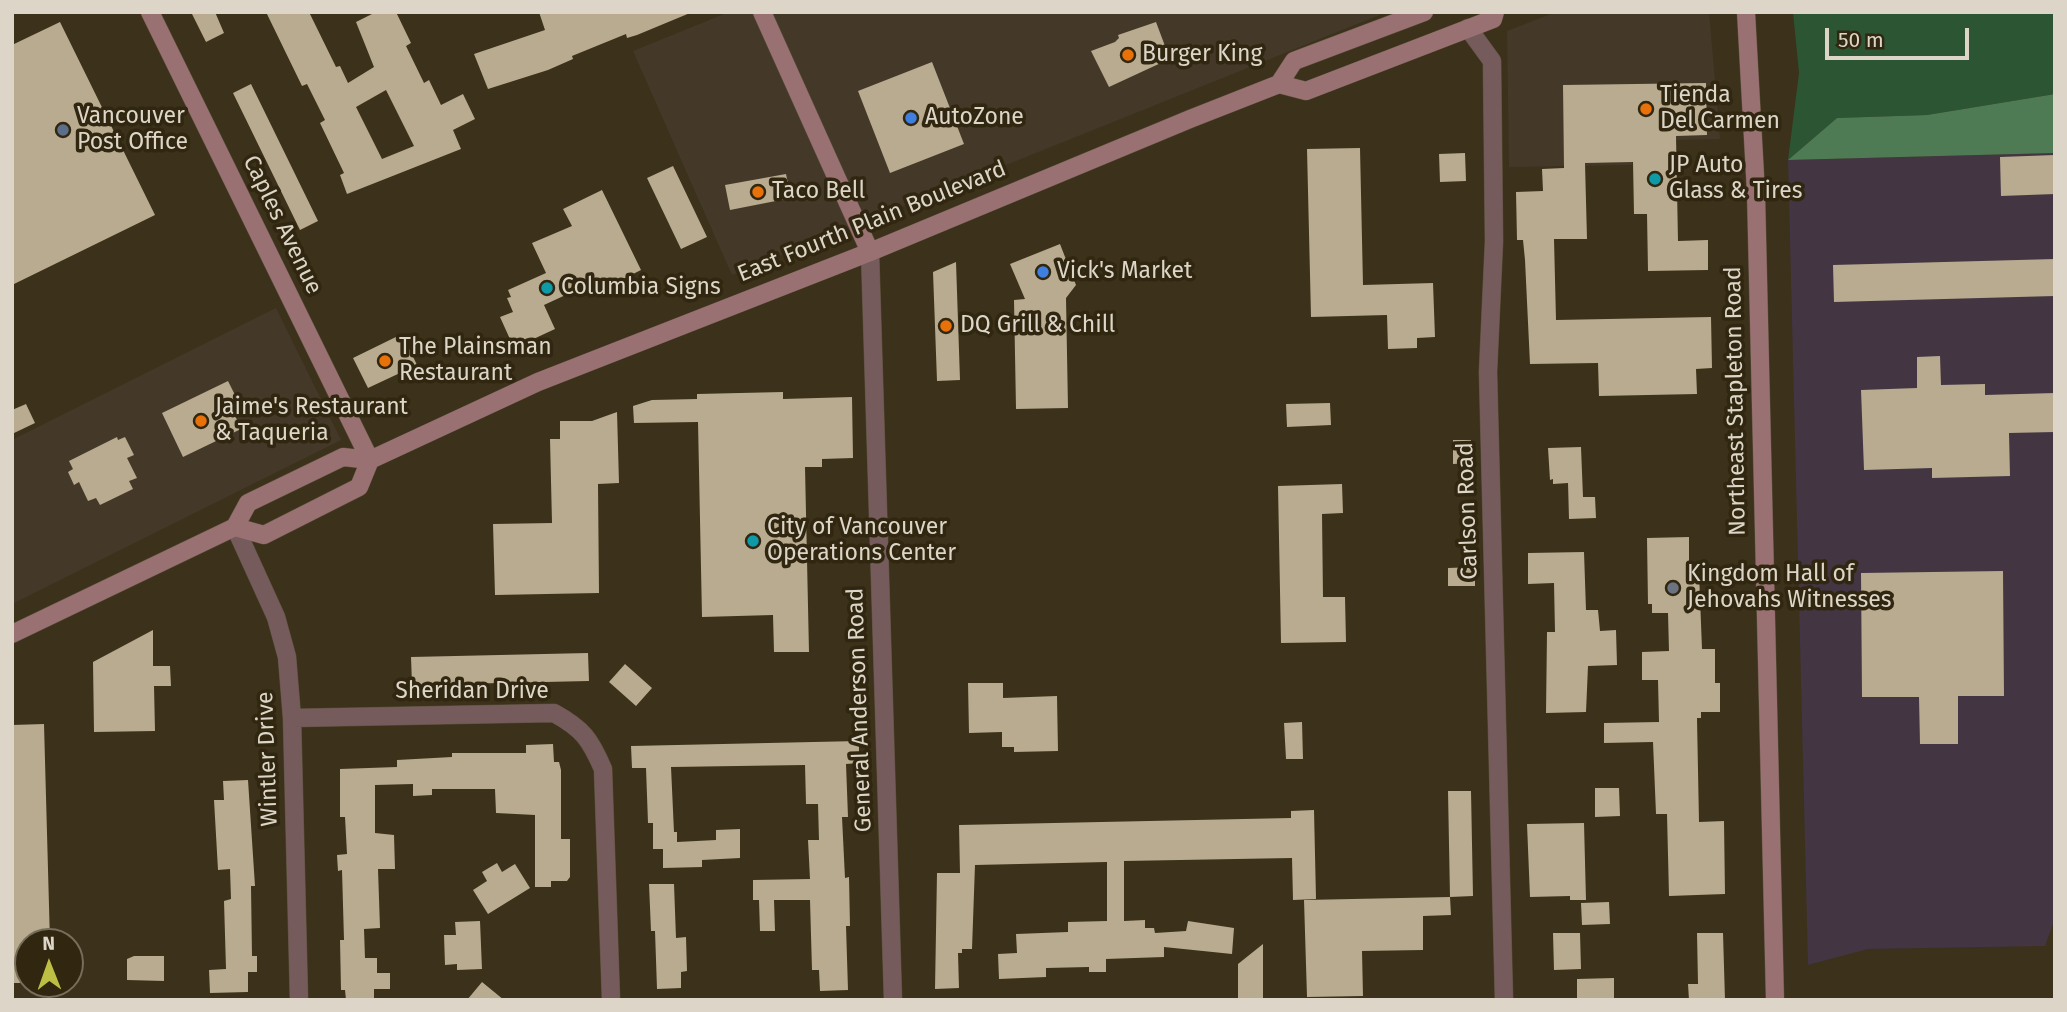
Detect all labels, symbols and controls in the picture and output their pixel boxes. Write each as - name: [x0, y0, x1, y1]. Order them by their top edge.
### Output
- scale bar: [1829, 14, 1972, 58]
- text: 50 m: [1838, 27, 1884, 53]
- place label: Burger King: [1142, 41, 1262, 69]
- marker: Burger King: [1120, 47, 1136, 63]
- place label: Tienda Del Carmen: [1660, 82, 1780, 136]
- marker: Tienda Del Carmen: [1638, 101, 1654, 117]
- place label: Vancouver Post Office: [77, 103, 188, 157]
- place label: AutoZone: [925, 104, 1024, 132]
- marker: AutoZone: [903, 110, 919, 126]
- marker: Vancouver Post Office: [55, 122, 71, 138]
- street label: Caples Avenue: [236, 151, 328, 299]
- place label: JP Auto Glass & Tires: [1669, 152, 1802, 206]
- street label: East Fourth Plain Boulevard: [734, 155, 1010, 289]
- marker: JP Auto Glass & Tires: [1647, 171, 1663, 187]
- place label: Taco Bell: [772, 178, 865, 206]
- marker: Taco Bell: [750, 184, 766, 200]
- place label: Vick's Market: [1057, 258, 1192, 286]
- marker: Vick's Market: [1035, 264, 1051, 280]
- street label: Northeast Stapleton Road: [1720, 266, 1752, 536]
- place label: Columbia Signs: [561, 274, 721, 302]
- marker: Columbia Signs: [539, 280, 555, 296]
- place label: DQ Grill & Chill: [960, 312, 1115, 340]
- marker: DQ Grill & Chill: [938, 318, 954, 334]
- place label: The Plainsman Restaurant: [399, 334, 552, 388]
- marker: The Plainsman Restaurant: [377, 353, 393, 369]
- place label: Jaime's Restaurant & Taqueria: [215, 394, 408, 448]
- marker: Jaime's Restaurant & Taqueria: [193, 413, 209, 429]
- street label: Carlson Road: [1452, 442, 1484, 580]
- place label: City of Vancouver Operations Center: [767, 514, 956, 568]
- marker: City of Vancouver Operations Center: [745, 533, 761, 549]
- place label: Kingdom Hall of Jehovahs Witnesses: [1687, 561, 1891, 615]
- marker: Kingdom Hall of Jehovahs Witnesses: [1665, 580, 1681, 596]
- street label: General Anderson Road: [842, 587, 878, 833]
- street label: Sheridan Drive: [395, 678, 549, 706]
- street label: Wintler Drive: [252, 691, 284, 827]
- north arrow: [14, 928, 84, 998]
- text: N: [42, 932, 55, 955]

